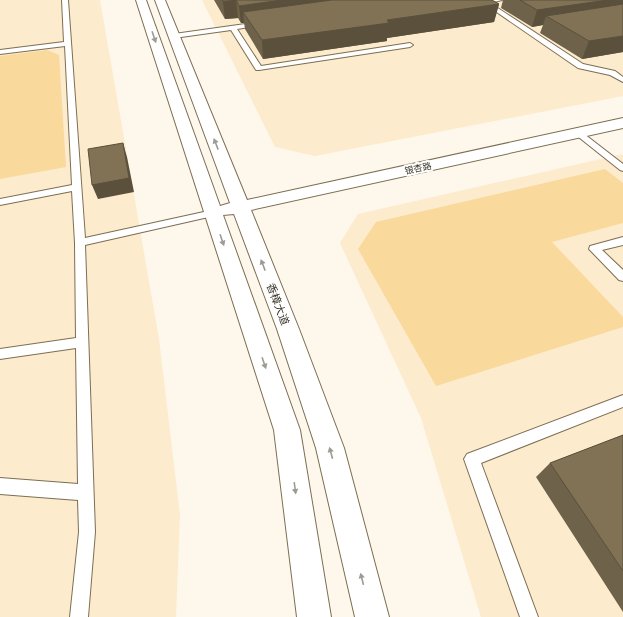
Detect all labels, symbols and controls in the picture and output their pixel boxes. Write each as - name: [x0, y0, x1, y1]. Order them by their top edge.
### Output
- one-way arrow: [151, 31, 157, 43]
- one-way arrow: [212, 137, 218, 149]
- street label: 银杏路: [404, 160, 432, 176]
- one-way arrow: [219, 234, 225, 246]
- one-way arrow: [259, 258, 265, 270]
- street label: 香樟大道: [264, 281, 292, 327]
- one-way arrow: [261, 357, 267, 369]
- one-way arrow: [327, 447, 333, 459]
- one-way arrow: [292, 482, 298, 494]
- one-way arrow: [359, 573, 365, 585]

